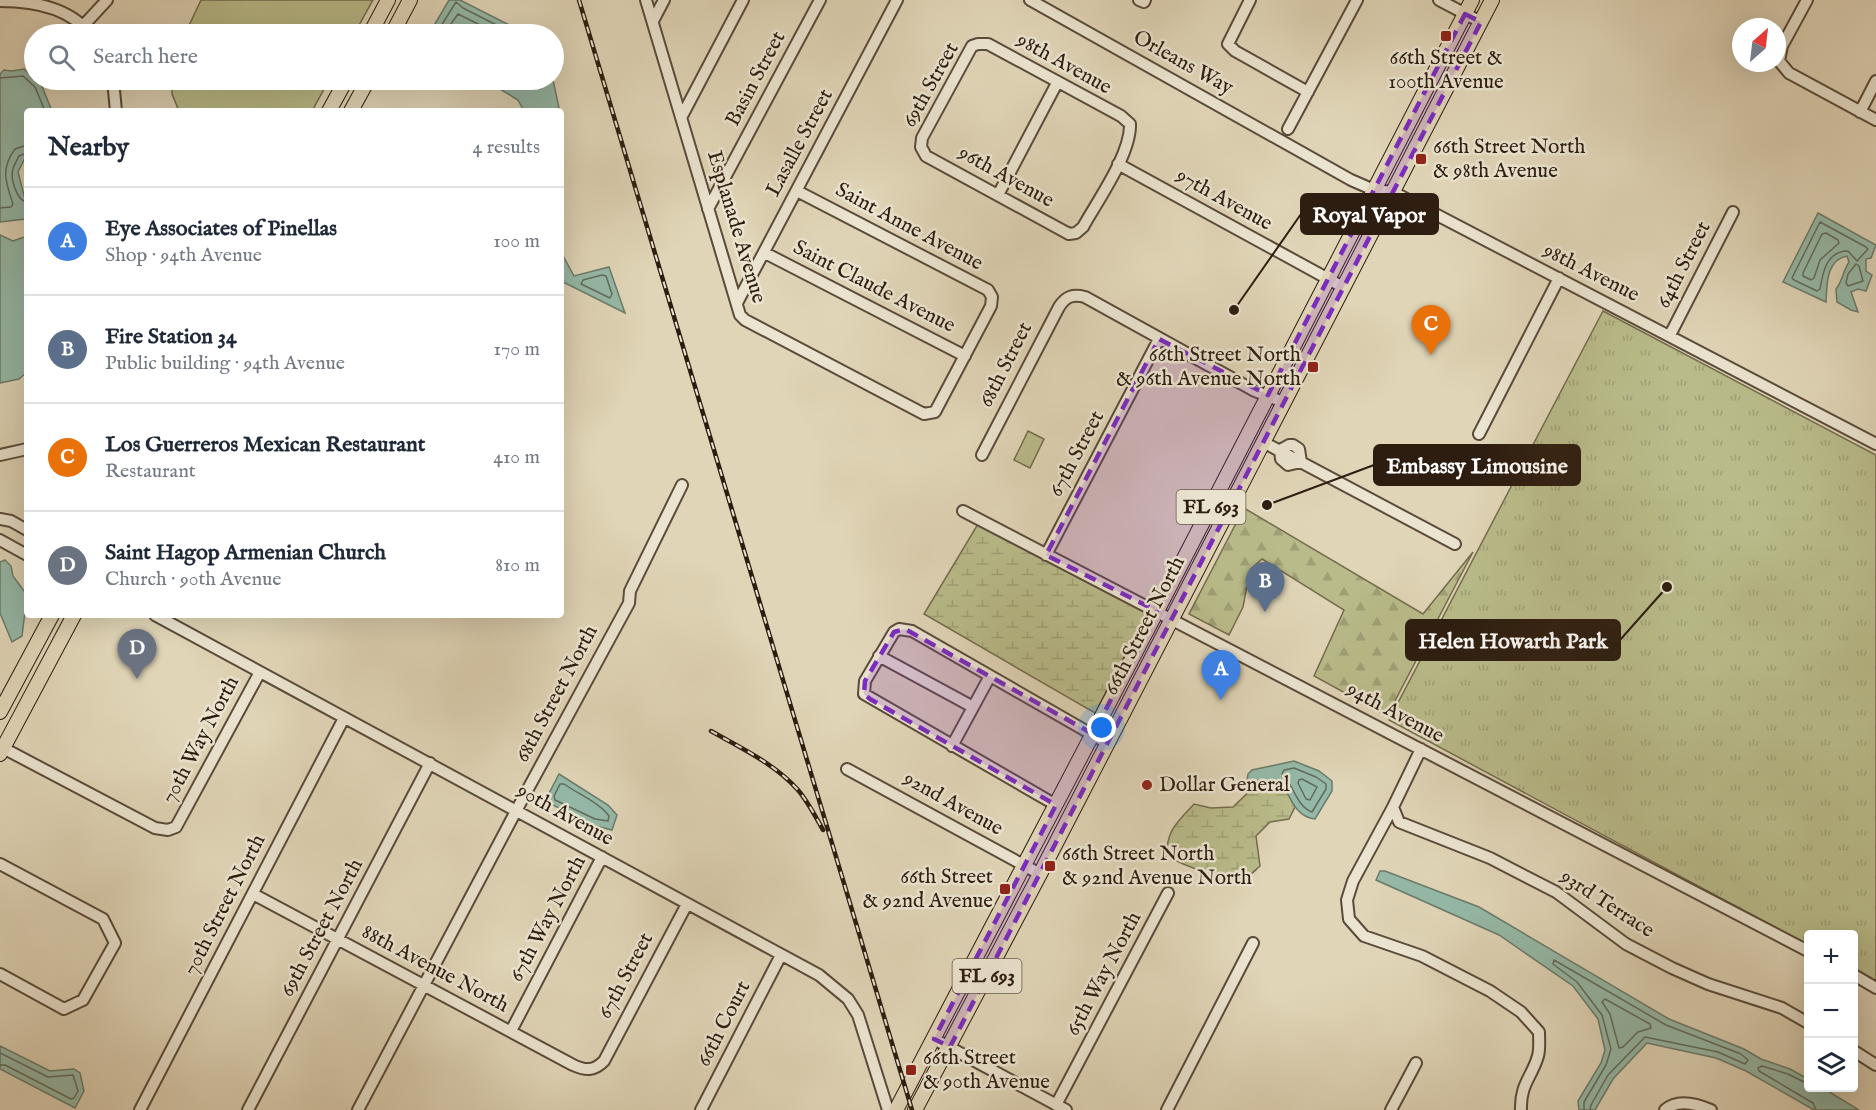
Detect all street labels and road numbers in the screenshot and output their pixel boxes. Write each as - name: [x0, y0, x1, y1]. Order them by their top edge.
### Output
- street label: Orleans Way: [1128, 24, 1238, 102]
- street label: 98th Avenue: [1011, 26, 1117, 101]
- street label: Basin Street: [720, 27, 792, 131]
- street label: 69th Street: [897, 38, 965, 132]
- street label: Lasalle Street: [760, 84, 840, 202]
- street label: 96th Avenue: [953, 139, 1059, 214]
- street label: Esplanade Avenue: [700, 148, 772, 307]
- street label: 97th Avenue: [1170, 162, 1277, 238]
- street label: Saint Anne Avenue: [831, 177, 988, 277]
- street label: 64th Street: [1651, 217, 1717, 313]
- street label: Saint Claude Avenue: [788, 234, 960, 340]
- street label: 98th Avenue: [1537, 237, 1644, 309]
- street label: 68th Street: [973, 318, 1039, 412]
- street label: 67th Street: [1043, 406, 1111, 502]
- road number: FL 693: [1176, 490, 1246, 524]
- street label: 66th Street North: [1098, 552, 1192, 700]
- street label: 68th Street North: [509, 621, 605, 767]
- street label: 70th Way North: [156, 672, 246, 808]
- street label: 94th Avenue: [1341, 676, 1449, 750]
- street label: 92nd Avenue: [897, 765, 1008, 843]
- street label: 90th Avenue: [511, 777, 618, 853]
- street label: 70th Street North: [178, 830, 272, 980]
- street label: 67th Way North: [503, 851, 593, 987]
- street label: 69th Street North: [274, 854, 370, 1002]
- street label: 93rd Terrace: [1554, 863, 1659, 945]
- street label: 65th Way North: [1060, 907, 1148, 1041]
- street label: 88th Avenue North: [357, 919, 513, 1019]
- street label: 67th Street: [592, 928, 660, 1024]
- road number: FL 693: [952, 959, 1022, 993]
- street label: 66th Court: [691, 977, 757, 1071]

